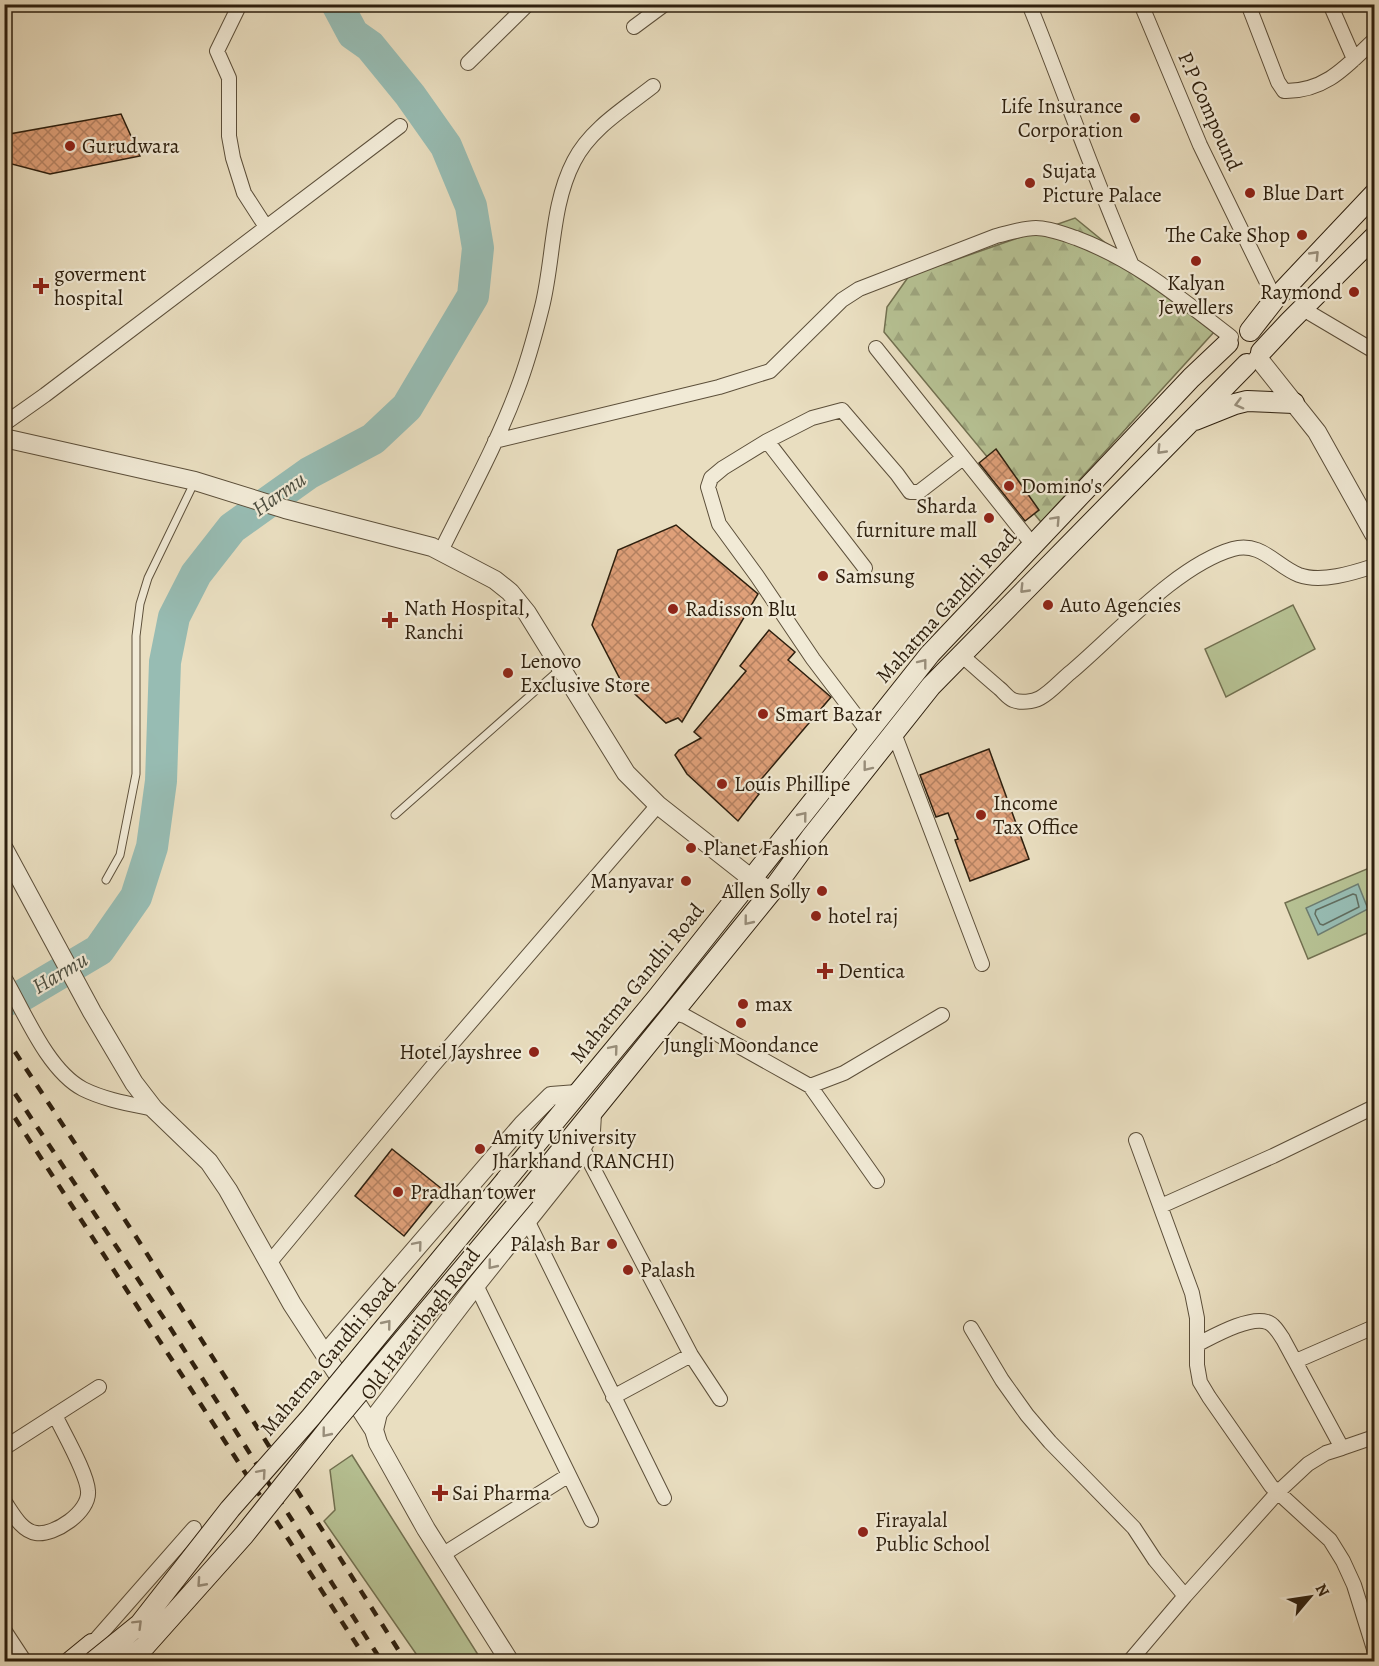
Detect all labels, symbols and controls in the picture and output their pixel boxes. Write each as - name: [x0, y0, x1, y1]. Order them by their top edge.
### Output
- street label: P.P Compound: [1171, 47, 1249, 176]
- place label: Life Insurance Corporation: [1001, 92, 1123, 144]
- marker: Life Insurance Corporation: [1128, 111, 1142, 125]
- place label: Gurudwara: [82, 132, 180, 160]
- marker: Gurudwara: [63, 139, 77, 153]
- place label: Sujata Picture Palace: [1042, 157, 1162, 209]
- marker: Sujata Picture Palace: [1023, 176, 1037, 190]
- place label: Blue Dart: [1262, 179, 1344, 207]
- marker: Blue Dart: [1243, 186, 1257, 200]
- place label: The Cake Shop: [1165, 221, 1290, 249]
- marker: The Cake Shop: [1295, 228, 1309, 242]
- one-way arrow: [1308, 251, 1319, 262]
- marker: Kalyan Jewellers: [1189, 254, 1203, 268]
- place label: goverment hospital: [54, 260, 146, 312]
- place label: Kalyan Jewellers: [1158, 269, 1234, 321]
- marker: goverment hospital: [32, 277, 50, 295]
- place label: Raymond: [1260, 278, 1343, 306]
- marker: Raymond: [1347, 285, 1361, 299]
- one-way arrow: [1234, 396, 1244, 409]
- one-way arrow: [1157, 444, 1168, 454]
- water label: Harmu: [246, 464, 312, 524]
- place label: Domino's: [1021, 472, 1102, 500]
- marker: Domino's: [1002, 479, 1016, 493]
- place label: Sharda furniture mall: [856, 492, 977, 544]
- marker: Sharda furniture mall: [982, 511, 996, 525]
- one-way arrow: [1049, 517, 1060, 528]
- street label: Mahatma Gandhi Road: [869, 522, 1023, 689]
- place label: Samsung: [835, 562, 915, 590]
- marker: Samsung: [816, 569, 830, 583]
- one-way arrow: [1021, 582, 1032, 593]
- place label: Auto Agencies: [1059, 591, 1181, 619]
- place label: Nath Hospital, Ranchi: [404, 594, 530, 646]
- place label: Radisson Blu: [685, 595, 797, 623]
- marker: Auto Agencies: [1041, 598, 1055, 612]
- marker: Radisson Blu: [666, 602, 680, 616]
- marker: Nath Hospital, Ranchi: [381, 611, 399, 629]
- place label: Lenovo Exclusive Store: [520, 647, 650, 699]
- one-way arrow: [916, 658, 927, 669]
- marker: Lenovo Exclusive Store: [501, 666, 515, 680]
- place label: Smart Bazar: [775, 700, 882, 728]
- marker: Smart Bazar: [756, 707, 770, 721]
- one-way arrow: [864, 760, 875, 771]
- place label: Louis Phillipe: [734, 770, 850, 798]
- marker: Louis Phillipe: [715, 777, 729, 791]
- place label: Income Tax Office: [993, 789, 1079, 841]
- marker: Income Tax Office: [974, 808, 988, 822]
- one-way arrow: [795, 812, 806, 823]
- place label: Planet Fashion: [703, 834, 829, 862]
- marker: Planet Fashion: [684, 841, 698, 855]
- place label: Manyavar: [590, 867, 674, 895]
- marker: Manyavar: [679, 874, 693, 888]
- place label: Allen Solly: [721, 877, 811, 905]
- marker: Allen Solly: [815, 884, 829, 898]
- street label: Mahatma Gandhi Road: [564, 897, 711, 1069]
- place label: hotel raj: [828, 902, 898, 930]
- marker: hotel raj: [809, 909, 823, 923]
- one-way arrow: [744, 914, 755, 925]
- water label: Harmu: [26, 945, 94, 1001]
- place label: Dentica: [838, 957, 905, 985]
- marker: Dentica: [816, 962, 834, 980]
- place label: max: [755, 990, 792, 1018]
- marker: max: [736, 997, 750, 1011]
- marker: Jungli Moondance: [734, 1016, 748, 1030]
- place label: Jungli Moondance: [663, 1031, 819, 1059]
- place label: Hotel Jayshree: [399, 1038, 522, 1066]
- marker: Hotel Jayshree: [527, 1045, 541, 1059]
- one-way arrow: [607, 1045, 618, 1056]
- place label: Amity University Jharkhand (RANCHI): [491, 1123, 675, 1175]
- marker: Amity University Jharkhand (RANCHI): [473, 1142, 487, 1156]
- place label: Pradhan tower: [410, 1178, 536, 1206]
- marker: Pradhan tower: [391, 1185, 405, 1199]
- place label: Palash Bar: [510, 1230, 600, 1258]
- marker: Palash Bar: [605, 1237, 619, 1251]
- one-way arrow: [411, 1241, 422, 1252]
- street label: Old Hazaribagh Road: [354, 1242, 487, 1406]
- place label: Palash: [640, 1256, 696, 1284]
- one-way arrow: [488, 1258, 499, 1269]
- marker: Palash: [621, 1263, 635, 1277]
- street label: Mahatma Gandhi Road: [254, 1272, 403, 1442]
- one-way arrow: [380, 1320, 391, 1331]
- one-way arrow: [322, 1426, 333, 1437]
- one-way arrow: [255, 1470, 266, 1480]
- place label: Sai Pharma: [452, 1479, 551, 1507]
- marker: Sai Pharma: [433, 1486, 447, 1500]
- place label: Firayalal Public School: [875, 1506, 990, 1558]
- marker: Firayalal Public School: [856, 1525, 870, 1539]
- north arrow: [1280, 1567, 1340, 1627]
- one-way arrow: [197, 1576, 208, 1587]
- text: N: [1310, 1580, 1335, 1601]
- one-way arrow: [131, 1621, 142, 1632]

